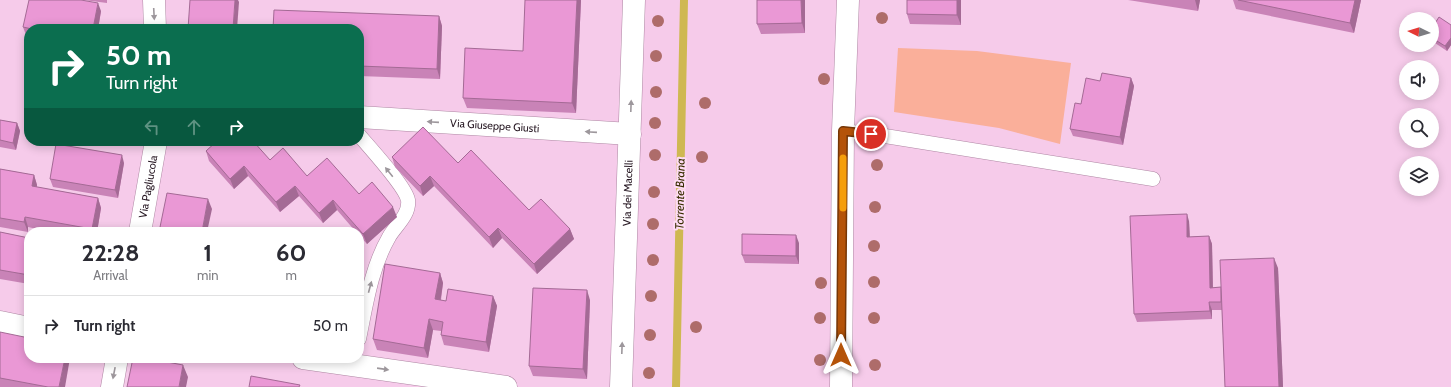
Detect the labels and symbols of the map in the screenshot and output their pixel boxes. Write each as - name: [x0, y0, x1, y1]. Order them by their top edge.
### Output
- one-way arrow: [151, 8, 158, 21]
- north arrow: [1399, 12, 1439, 52]
- one-way arrow: [627, 100, 634, 112]
- street label: Via Giuseppe Giusti: [450, 116, 540, 135]
- pin: [854, 117, 888, 151]
- one-way arrow: [427, 118, 439, 125]
- one-way arrow: [585, 128, 597, 135]
- street label: Via Pagliucola: [136, 153, 161, 219]
- water label: Torrente Brana: [671, 158, 688, 230]
- street label: Via dei Macelli: [619, 160, 636, 226]
- one-way arrow: [385, 167, 394, 178]
- one-way arrow: [367, 281, 373, 293]
- position arrow: [820, 334, 862, 376]
- one-way arrow: [619, 341, 625, 354]
- one-way arrow: [111, 366, 117, 379]
- one-way arrow: [377, 366, 389, 372]

